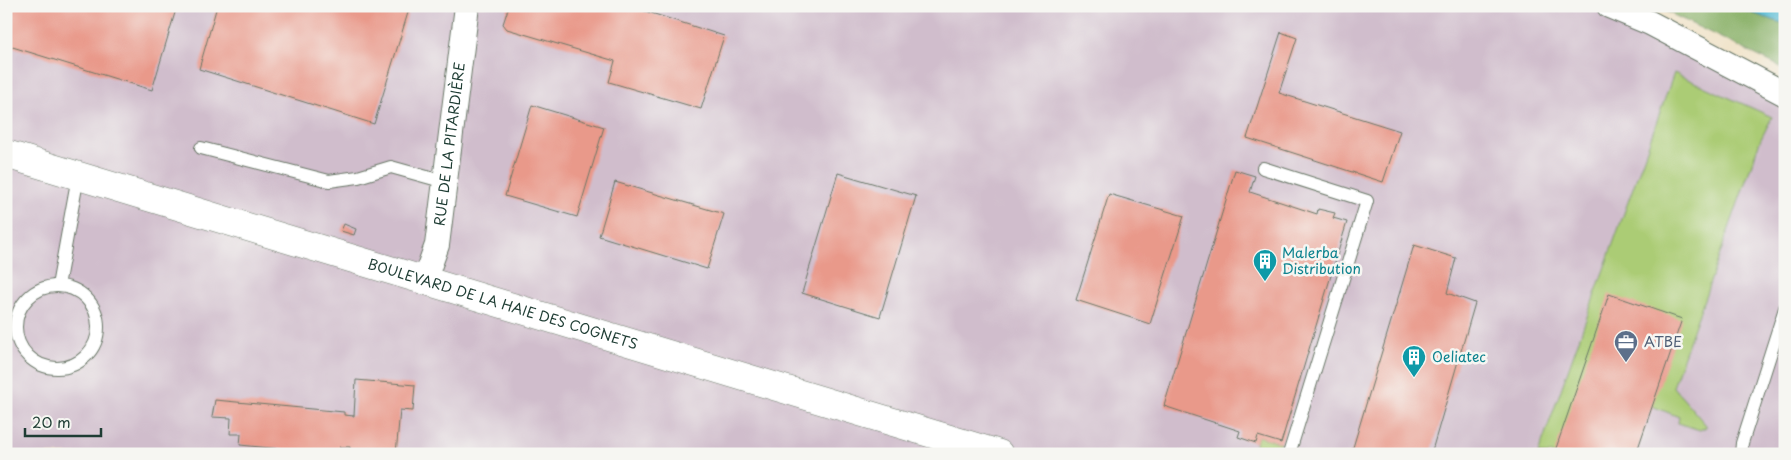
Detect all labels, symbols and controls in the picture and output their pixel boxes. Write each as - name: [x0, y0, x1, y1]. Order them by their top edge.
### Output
- street label: RUE DE LA PITARDIÈRE: [428, 61, 470, 227]
- place label: Malerba Distribution: [1282, 242, 1361, 279]
- building icon: Malerba Distribution: [1252, 248, 1278, 282]
- street label: BOULEVARD DE LA HAIE DES COGNETS: [365, 253, 641, 354]
- office icon: ATBE: [1613, 329, 1639, 363]
- place label: ATBE: [1644, 331, 1682, 352]
- building icon: Oeliatec: [1401, 344, 1427, 378]
- place label: Oeliatec: [1432, 346, 1486, 367]
- scale bar: [25, 405, 101, 437]
- text: 20 m: [32, 410, 71, 433]

